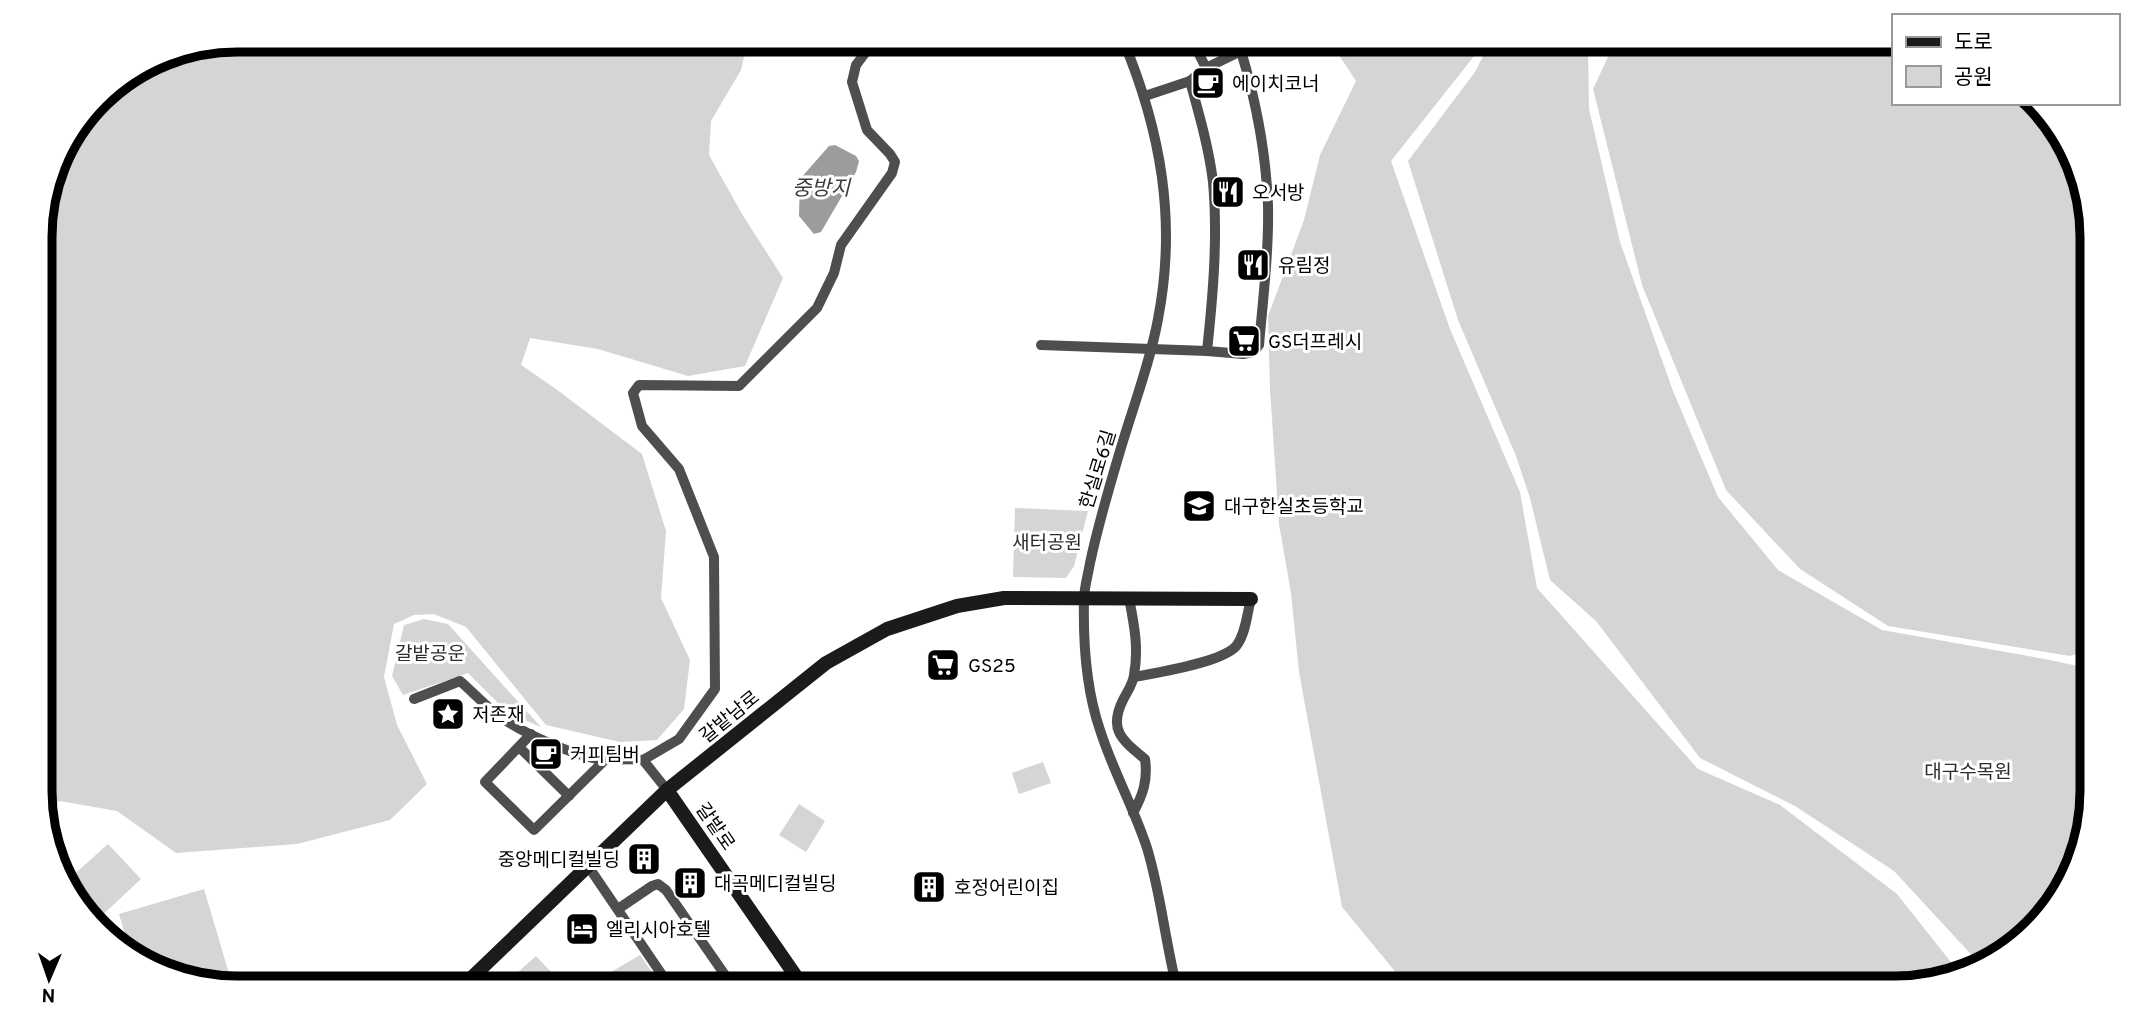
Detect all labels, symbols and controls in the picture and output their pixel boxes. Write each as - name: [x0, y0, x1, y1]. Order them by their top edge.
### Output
- legend: [1892, 14, 2119, 105]
- text: 도로: [1954, 30, 1993, 57]
- cafe icon: 에이치코너: [1189, 64, 1227, 102]
- text: 공원: [1954, 65, 1993, 92]
- place label: 에이치코너: [1232, 73, 1319, 97]
- restaurant icon: 오서방: [1209, 173, 1247, 211]
- water label: 중방지: [792, 176, 852, 203]
- place label: 오서방: [1252, 182, 1304, 206]
- restaurant icon: 유림정: [1234, 246, 1272, 284]
- place label: 유림정: [1278, 255, 1330, 279]
- supermarket icon: GS더프레시: [1225, 322, 1263, 360]
- place label: GS더프레시: [1268, 331, 1362, 355]
- street label: 한실로6길: [1076, 427, 1122, 512]
- school or university icon: 대구한실초등학교: [1180, 487, 1218, 525]
- place label: 대구한실초등학교: [1224, 496, 1364, 520]
- park label: 새터공원: [1012, 532, 1082, 556]
- park label: 갈밭공운: [395, 643, 465, 667]
- supermarket icon: GS25: [924, 646, 962, 684]
- place label: GS25: [968, 655, 1016, 679]
- street label: 갈밭남로: [696, 686, 765, 749]
- place icon: 저존재: [429, 695, 467, 733]
- place label: 저존재: [472, 704, 524, 728]
- cafe icon: 커피팀버: [527, 735, 565, 773]
- place label: 커피팀버: [570, 744, 640, 768]
- park label: 대구수목원: [1924, 761, 2012, 785]
- street label: 갈밭로: [689, 799, 739, 856]
- building icon: 중앙메디컬빌딩: [625, 840, 663, 878]
- place label: 중앙메디컬빌딩: [498, 849, 620, 873]
- building icon: 대곡메디컬빌딩: [671, 864, 709, 902]
- building icon: 호정어린이집: [910, 868, 948, 906]
- place label: 대곡메디컬빌딩: [714, 873, 836, 897]
- place label: 호정어린이집: [954, 877, 1059, 901]
- hotel icon: 엘리시아호텔: [563, 910, 601, 948]
- place label: 엘리시아호텔: [606, 919, 711, 943]
- north arrow: [14, 944, 84, 1014]
- text: N: [41, 982, 56, 1006]

